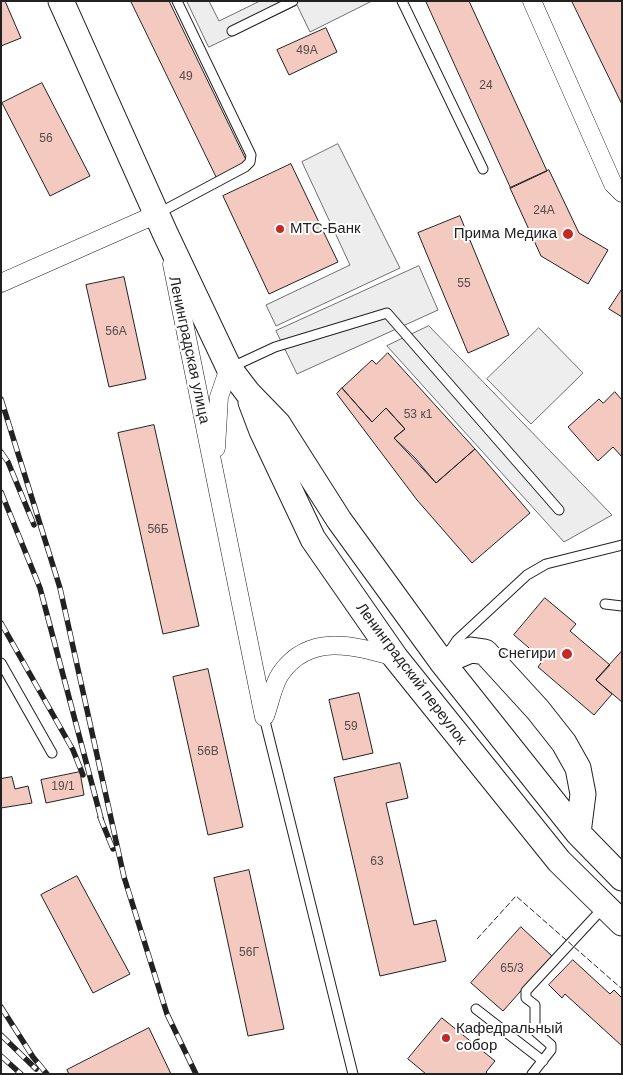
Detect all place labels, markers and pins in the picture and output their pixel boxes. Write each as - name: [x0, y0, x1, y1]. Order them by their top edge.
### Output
- place label: МТС-Банк: [290, 220, 361, 238]
- marker: МТС-Банк: [274, 223, 286, 235]
- place label: Прима Медика: [454, 225, 557, 243]
- marker: Прима Медика: [561, 227, 575, 241]
- place label: Снегири: [498, 645, 556, 663]
- marker: Снегири: [560, 647, 574, 661]
- place label: Кафедральный собор: [456, 1020, 563, 1055]
- marker: Кафедральный собор: [440, 1032, 452, 1044]

